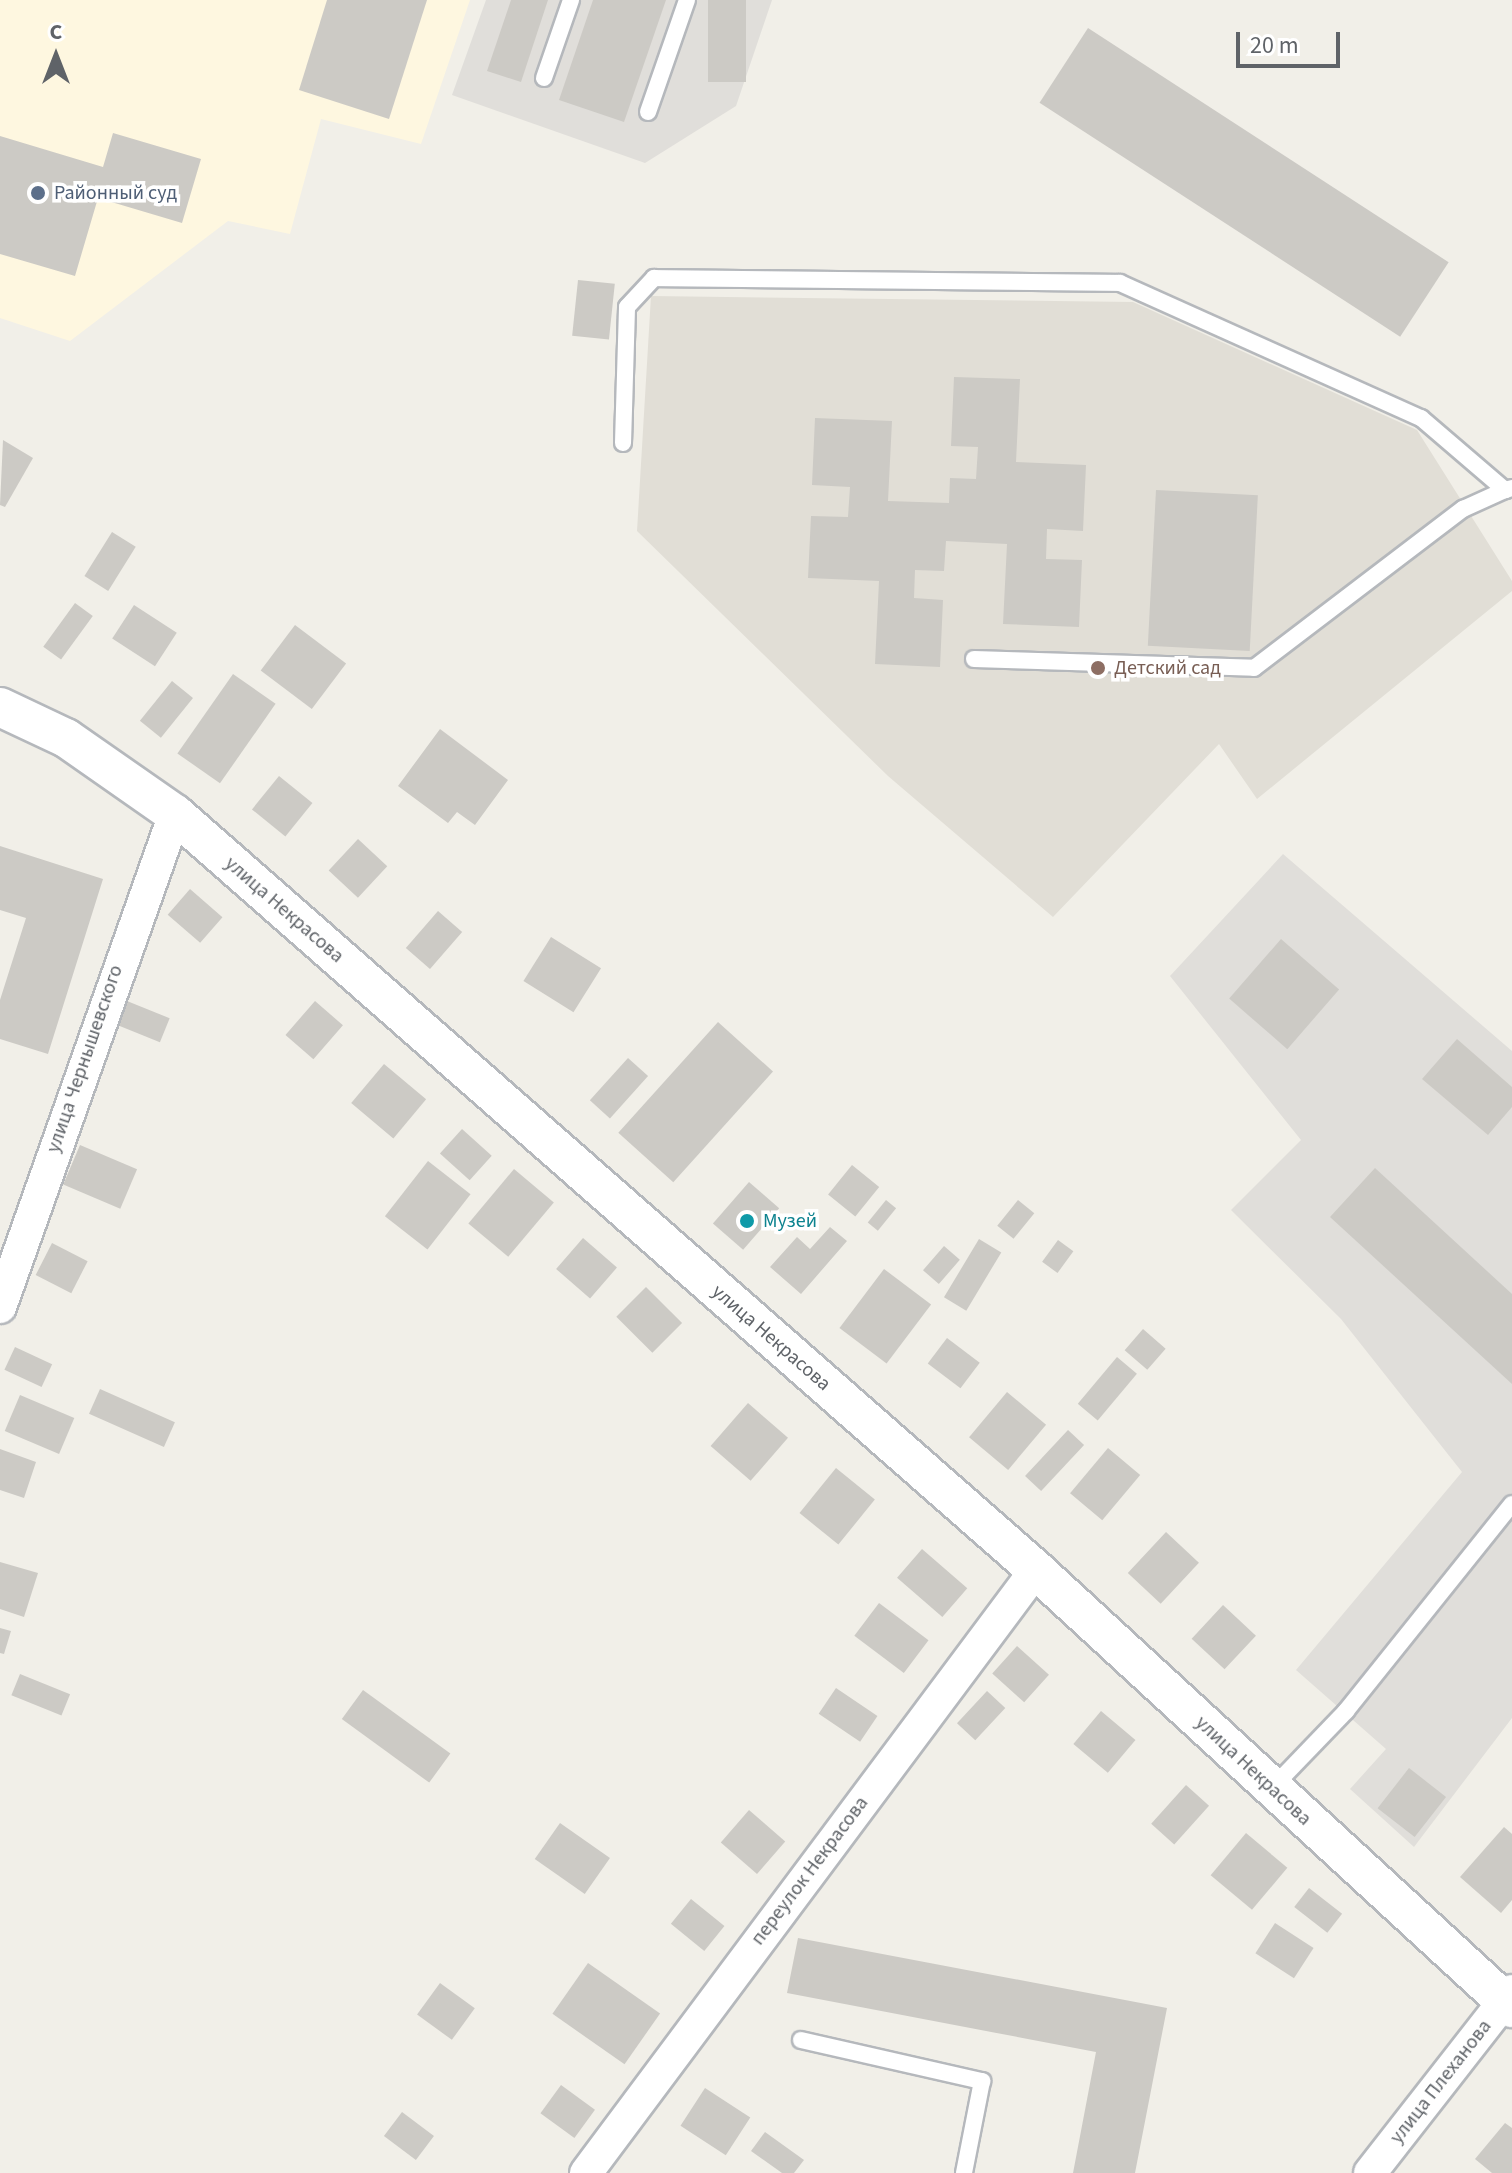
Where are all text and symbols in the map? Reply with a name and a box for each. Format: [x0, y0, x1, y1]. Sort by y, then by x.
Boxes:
north arrow [16, 16, 96, 96]
text: С [50, 16, 62, 48]
scale bar [1240, 16, 1344, 66]
text: 20 m [1250, 28, 1299, 63]
place label: Районный суд [54, 181, 177, 205]
marker: Районный суд [29, 184, 47, 202]
place label: Детский сад [1114, 656, 1221, 680]
marker: Детский сад [1089, 659, 1107, 677]
street label: улица Некрасова [220, 852, 348, 968]
street label: улица Чернышевского [42, 962, 128, 1156]
place label: Музей [763, 1209, 817, 1233]
marker: Музей [738, 1212, 756, 1230]
street label: улица Некрасова [707, 1280, 835, 1396]
street label: улица Некрасова [1190, 1711, 1316, 1831]
street label: переулок Некрасова [746, 1792, 874, 1950]
street label: улица Плеханова [1385, 2015, 1497, 2149]

